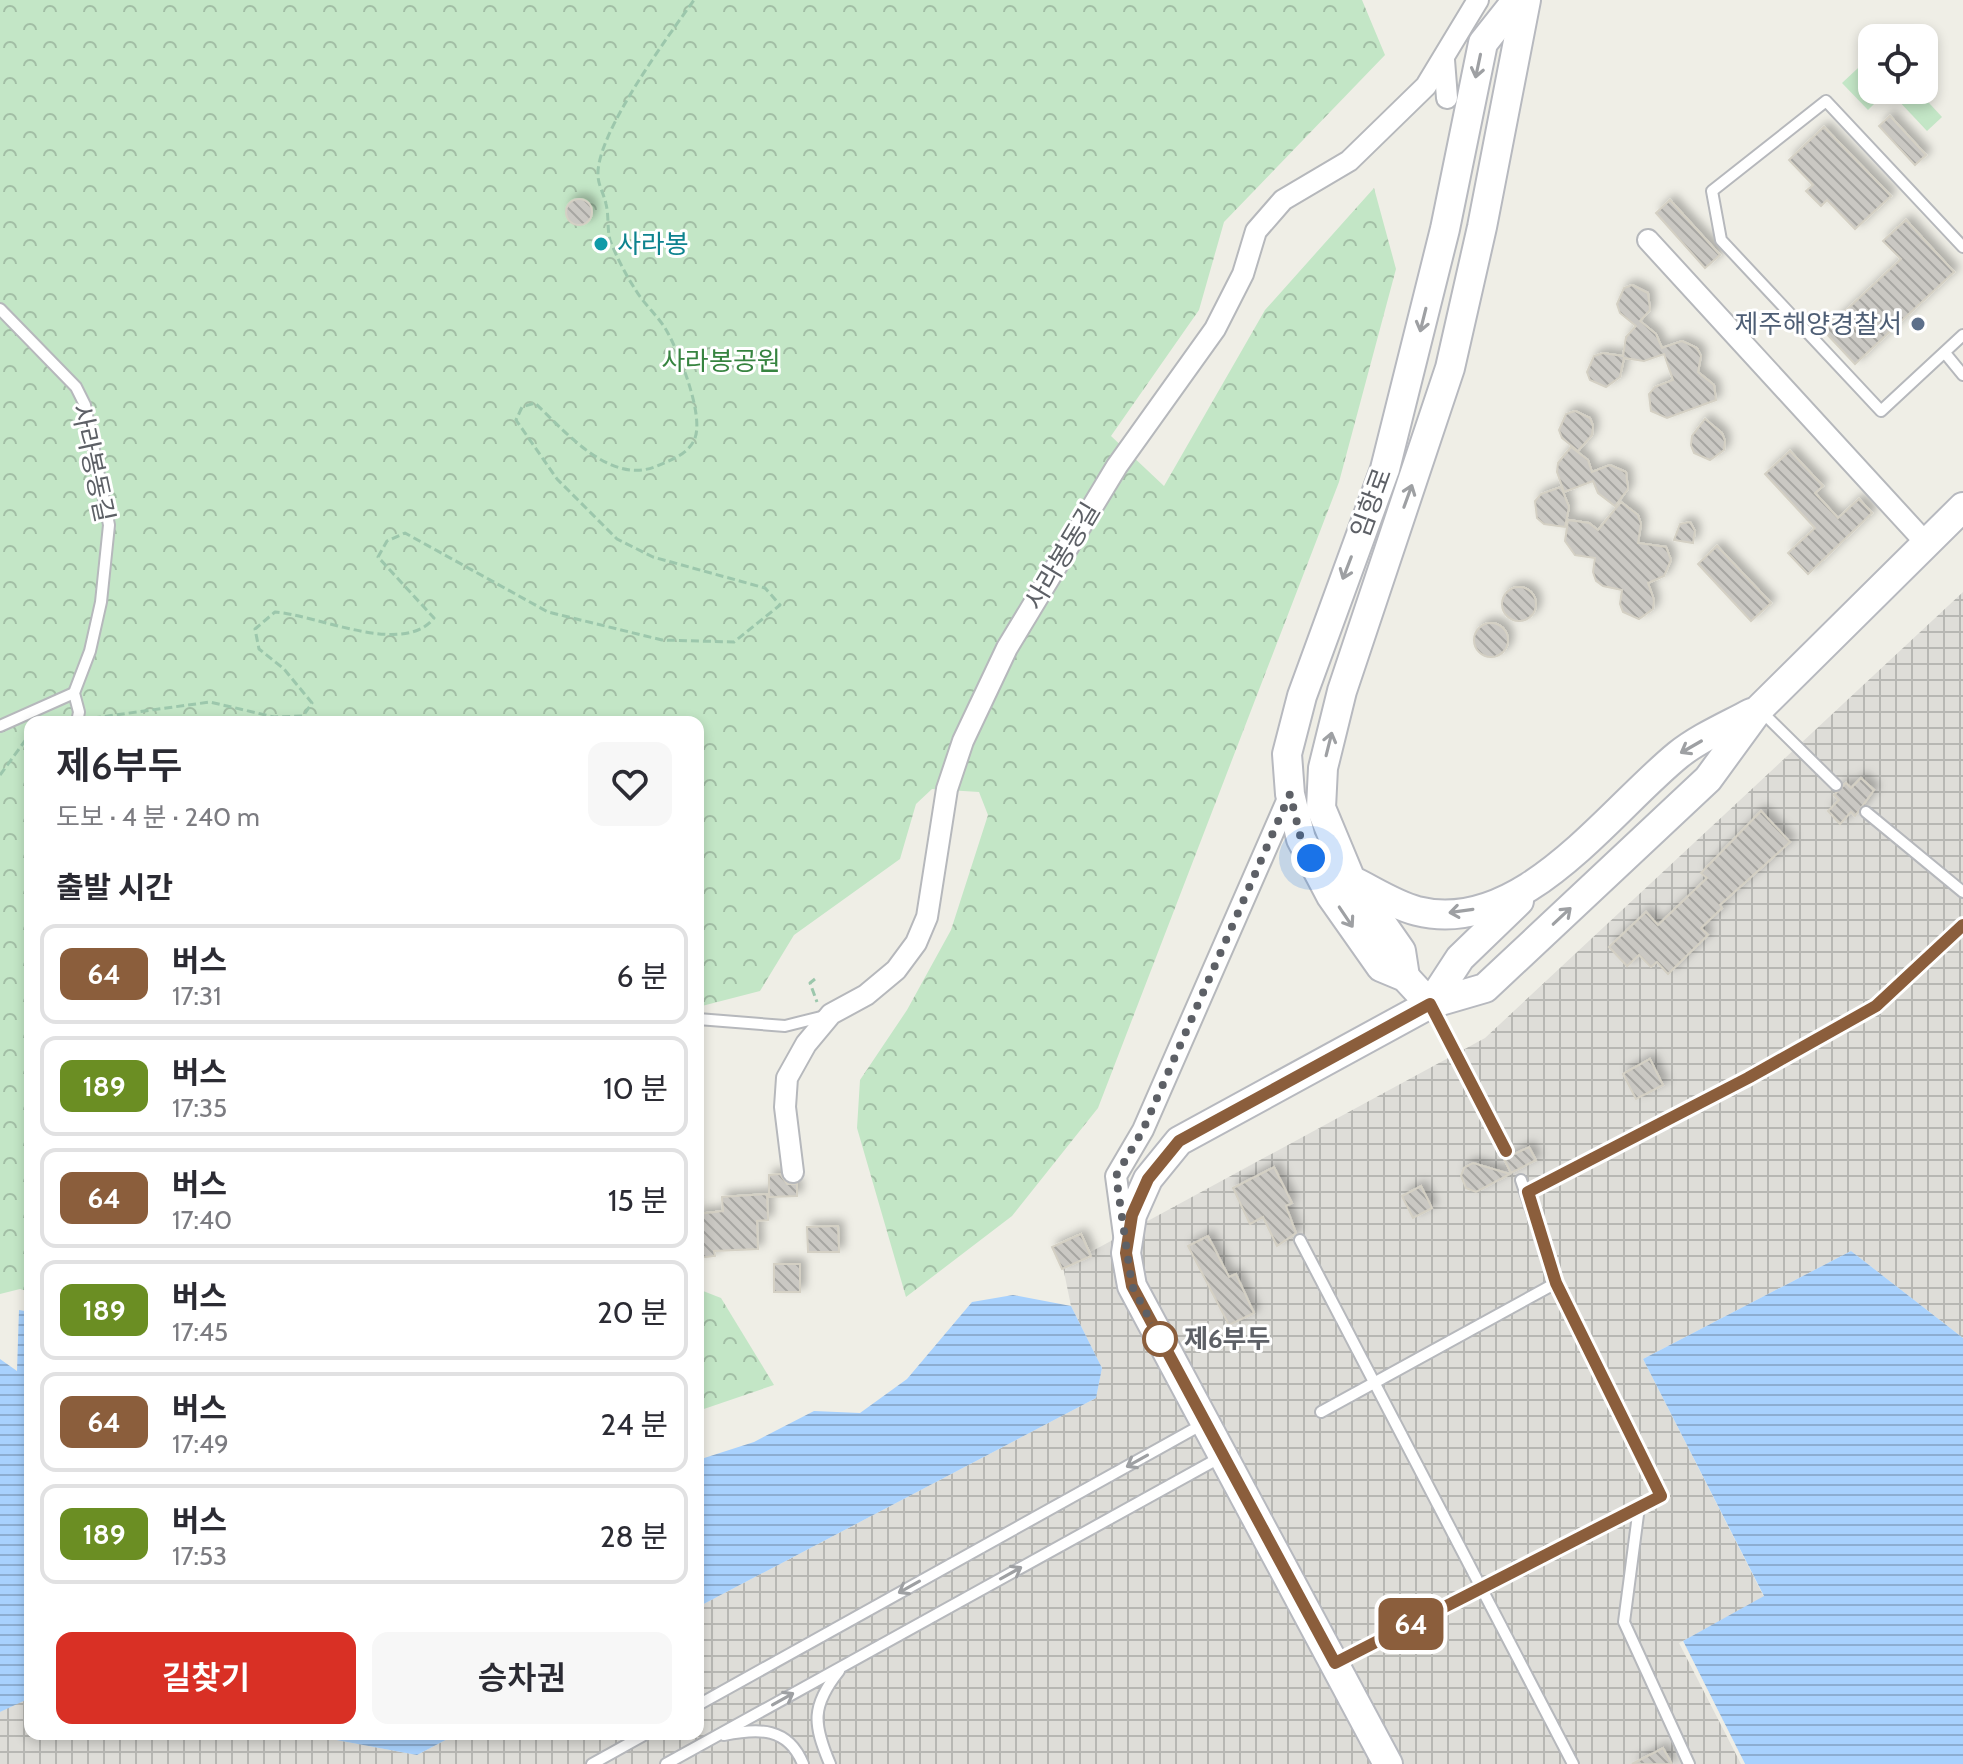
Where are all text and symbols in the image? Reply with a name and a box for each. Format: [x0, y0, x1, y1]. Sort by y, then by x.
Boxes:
map controls [1858, 24, 1938, 104]
button: locate [1858, 24, 1938, 104]
one-way arrow [1470, 53, 1485, 78]
place label: 사라봉 [617, 228, 689, 260]
marker: 사라봉 [592, 235, 610, 253]
one-way arrow [1415, 307, 1430, 332]
place label: 제주해양경찰서 [1735, 308, 1902, 340]
marker: 제주해양경찰서 [1909, 315, 1927, 333]
park label: 사라봉공원 [661, 345, 781, 377]
street label: 사라봉동길 [65, 401, 121, 525]
street label: 임항로 [1344, 464, 1398, 542]
one-way arrow [1402, 485, 1416, 509]
street label: 사라봉동길 [1017, 496, 1107, 616]
one-way arrow [1339, 555, 1353, 580]
one-way arrow [1322, 731, 1337, 757]
one-way arrow [1680, 739, 1703, 755]
text: 제6부두 [56, 742, 182, 789]
button: heart [588, 742, 672, 826]
text: 도보 · 4 분 · 240 m [56, 801, 260, 833]
your location [1291, 838, 1331, 878]
text: 출발 시간 [56, 869, 173, 906]
one-way arrow [1449, 904, 1474, 919]
one-way arrow [1338, 906, 1354, 928]
one-way arrow [1551, 908, 1571, 926]
text: 버스 [172, 942, 227, 979]
text: 64 [87, 957, 121, 991]
text: 6 분 [617, 958, 668, 995]
text: 17:31 [172, 980, 222, 1012]
text: 버스 [172, 1054, 227, 1091]
text: 189 [83, 1069, 125, 1103]
text: 10 분 [603, 1070, 668, 1107]
text: 17:35 [172, 1092, 227, 1124]
text: 버스 [172, 1166, 227, 1203]
text: 64 [87, 1181, 121, 1215]
text: 15 분 [608, 1182, 668, 1219]
text: 17:40 [172, 1204, 232, 1236]
text: 버스 [172, 1278, 227, 1315]
text: 189 [83, 1293, 125, 1327]
text: 20 분 [597, 1294, 668, 1331]
text: 17:45 [172, 1316, 228, 1348]
marker: 제6부두 [1143, 1322, 1177, 1356]
place label: 제6부두 [1184, 1323, 1270, 1355]
text: 버스 [172, 1390, 227, 1427]
text: 64 [87, 1405, 121, 1439]
text: 24 분 [601, 1406, 668, 1443]
text: 17:49 [172, 1428, 229, 1460]
one-way arrow [1125, 1454, 1149, 1469]
text: 버스 [172, 1502, 227, 1539]
text: 189 [83, 1517, 125, 1551]
text: 28 분 [600, 1518, 668, 1555]
text: 17:53 [172, 1540, 227, 1572]
one-way arrow [999, 1565, 1022, 1581]
one-way arrow [898, 1580, 922, 1596]
line badge: 64 [1375, 1598, 1447, 1650]
text: 64 [1394, 1607, 1428, 1641]
button: 길찾기 [56, 1632, 356, 1724]
button: 승차권 [372, 1632, 672, 1724]
one-way arrow [771, 1691, 795, 1706]

